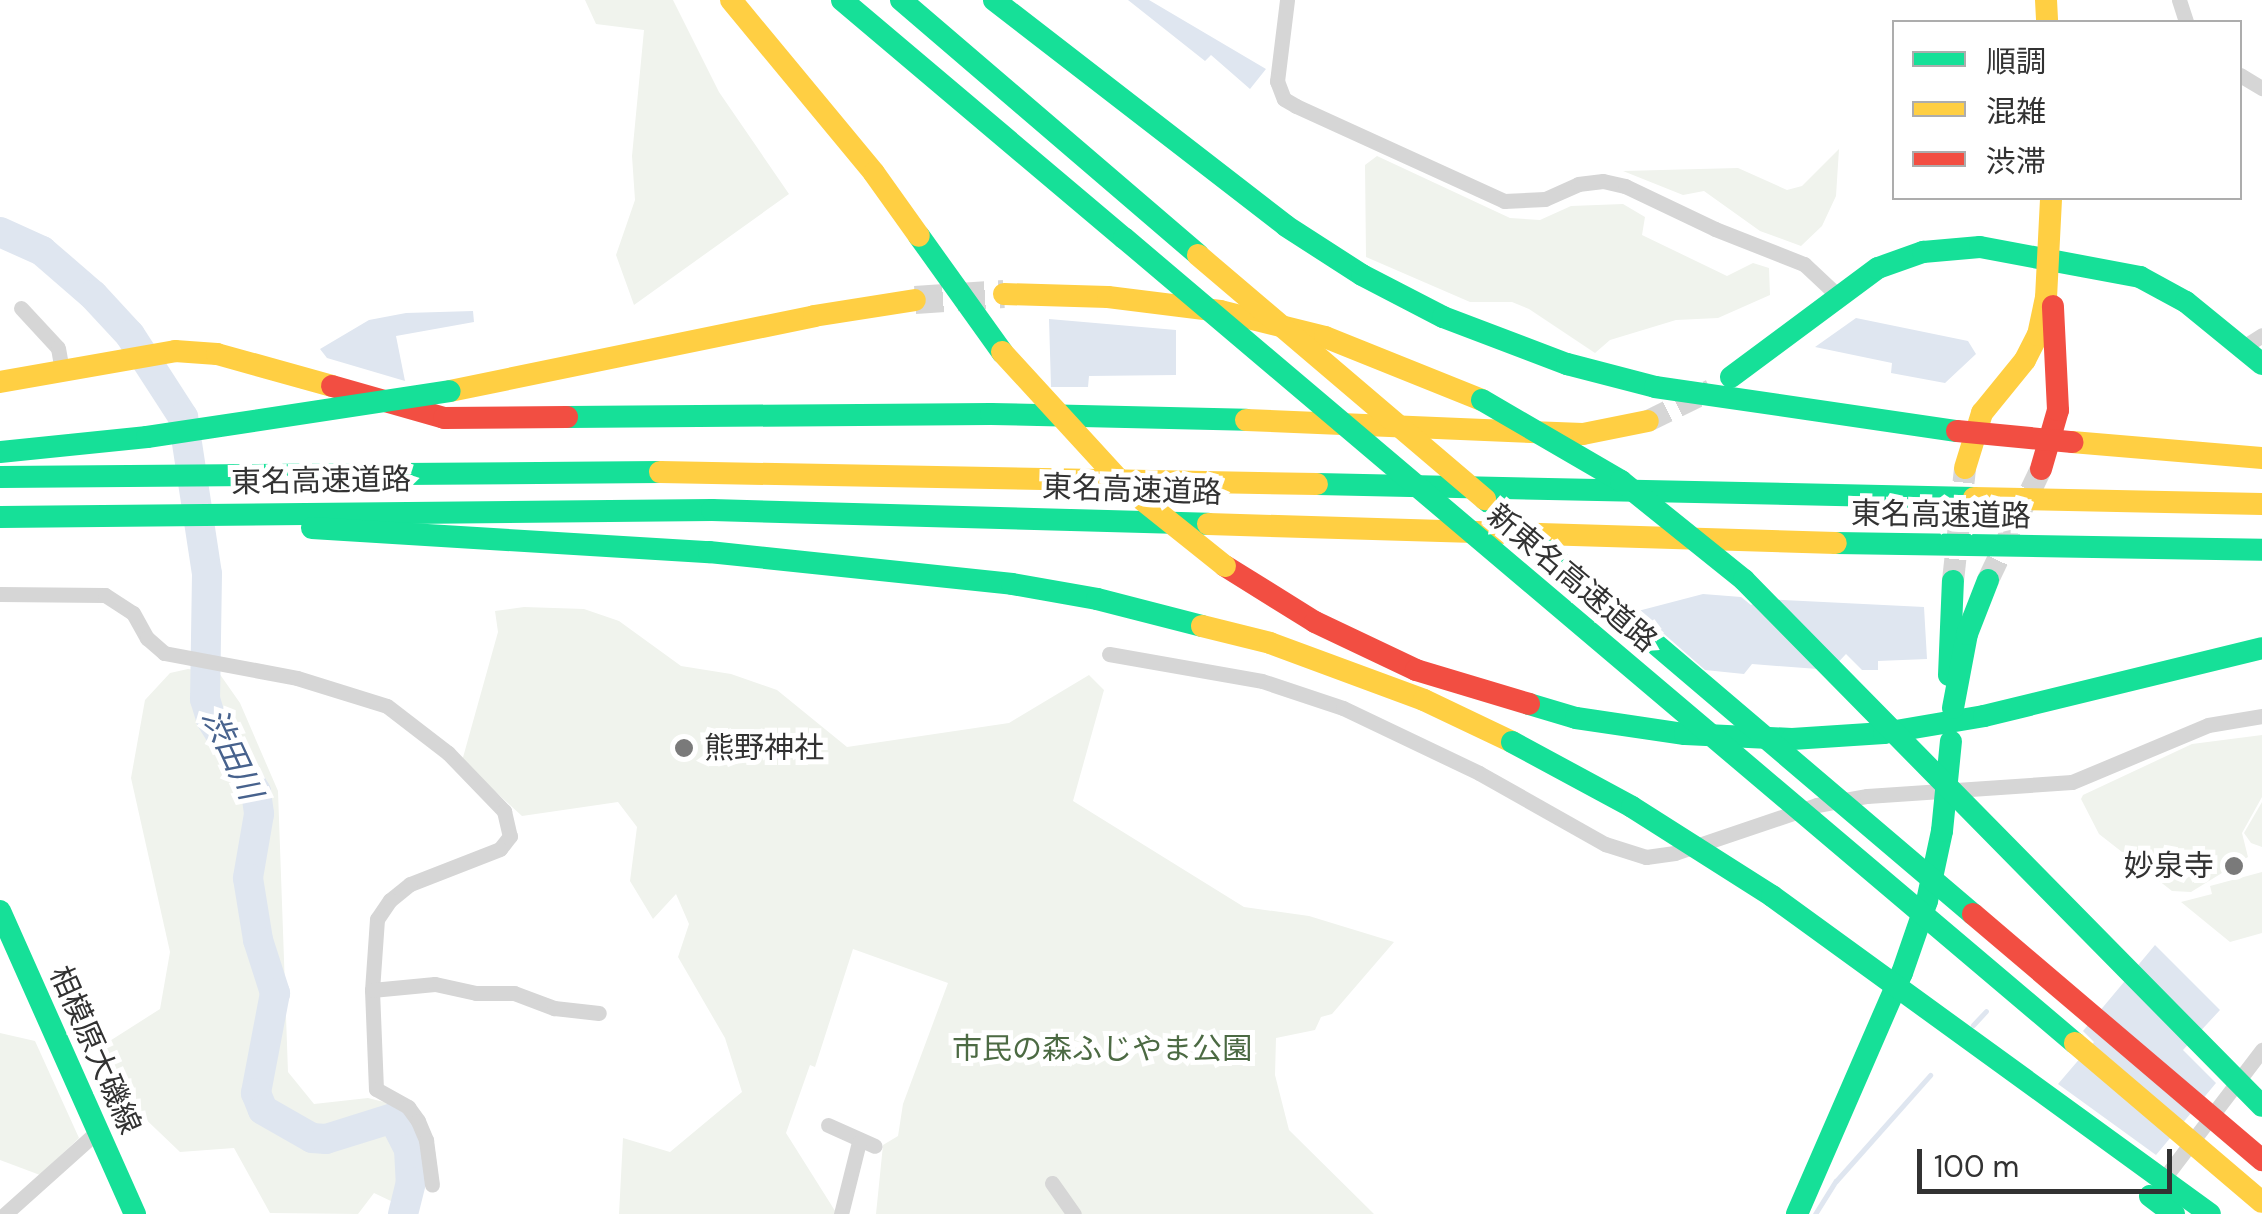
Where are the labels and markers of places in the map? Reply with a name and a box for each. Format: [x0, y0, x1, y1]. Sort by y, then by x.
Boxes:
place label: 熊野神社 [704, 730, 824, 766]
marker: 熊野神社 [673, 737, 695, 759]
place label: 妙泉寺 [2124, 848, 2214, 884]
marker: 妙泉寺 [2223, 855, 2245, 877]

